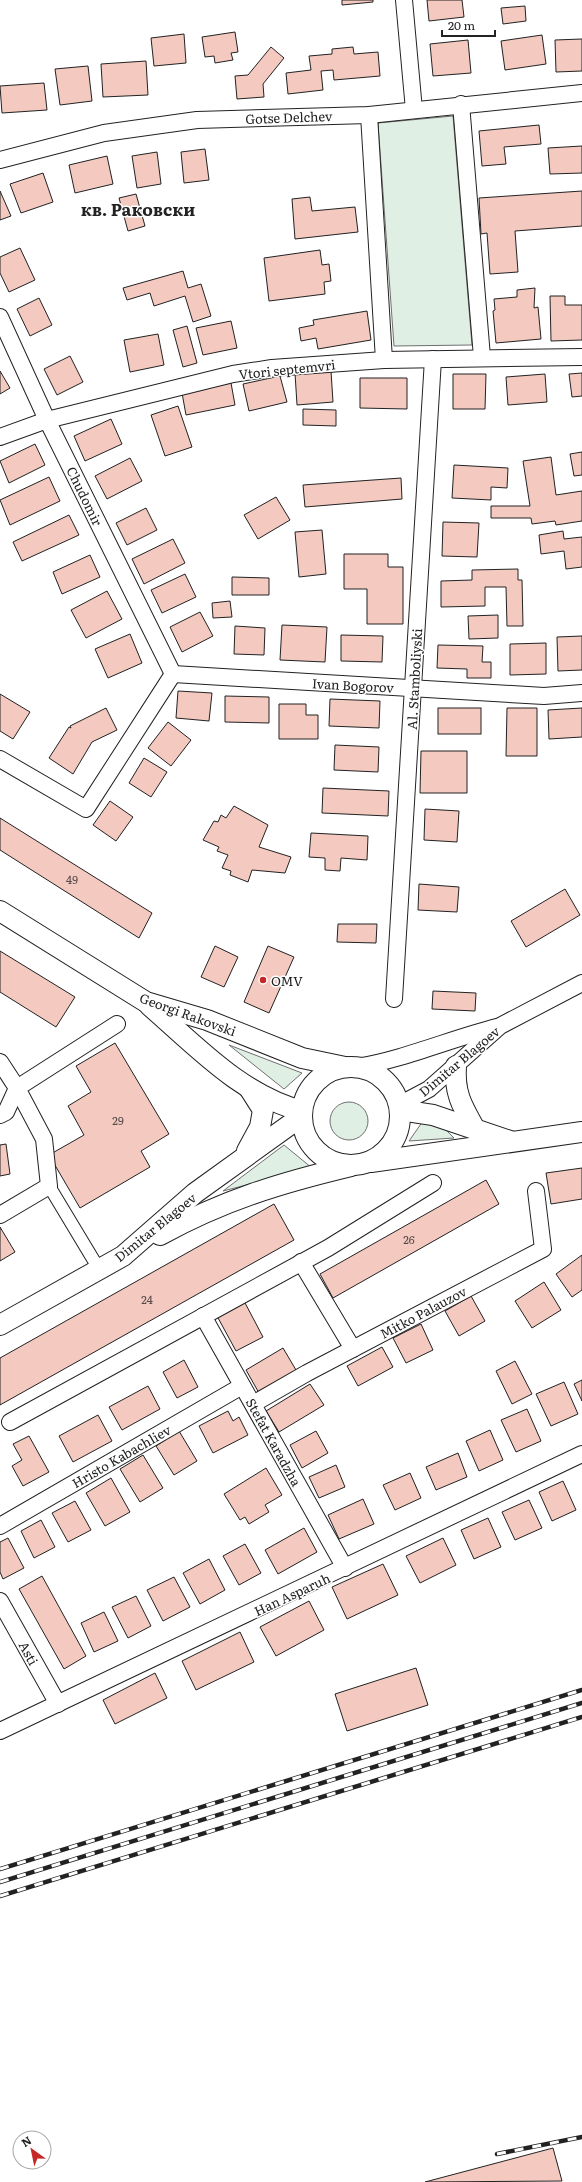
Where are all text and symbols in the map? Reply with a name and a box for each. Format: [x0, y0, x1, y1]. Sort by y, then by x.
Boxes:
scale bar [442, 12, 495, 38]
text: 20 m [448, 16, 475, 34]
street label: Gotse Delchev [245, 106, 333, 128]
district label: кв. Раковски [81, 196, 195, 221]
street label: Vtori septemvri [238, 354, 337, 384]
street label: Chudomir [62, 463, 108, 530]
street label: Al. Stamboliyski [402, 627, 426, 730]
street label: Ivan Bogorov [311, 673, 395, 697]
house number: 49 [66, 871, 78, 887]
place label: OMV [271, 971, 303, 990]
marker: OMV [258, 975, 268, 985]
street label: Georgi Rakovski [137, 988, 239, 1040]
street label: Dimitar Blagoev [414, 1021, 504, 1101]
house number: 29 [112, 1112, 124, 1128]
street label: Dimitar Blagoev [110, 1188, 200, 1266]
house number: 26 [403, 1231, 415, 1247]
street label: Mitko Palauzov [376, 1281, 470, 1343]
house number: 24 [141, 1291, 153, 1307]
street label: Stefat Karadzha [242, 1394, 306, 1490]
street label: Hristo Kabachliev [68, 1420, 174, 1492]
street label: Han Asparuh [251, 1568, 334, 1620]
street label: Asti [15, 1638, 44, 1669]
north arrow [12, 2130, 52, 2170]
text: N [18, 2132, 34, 2150]

